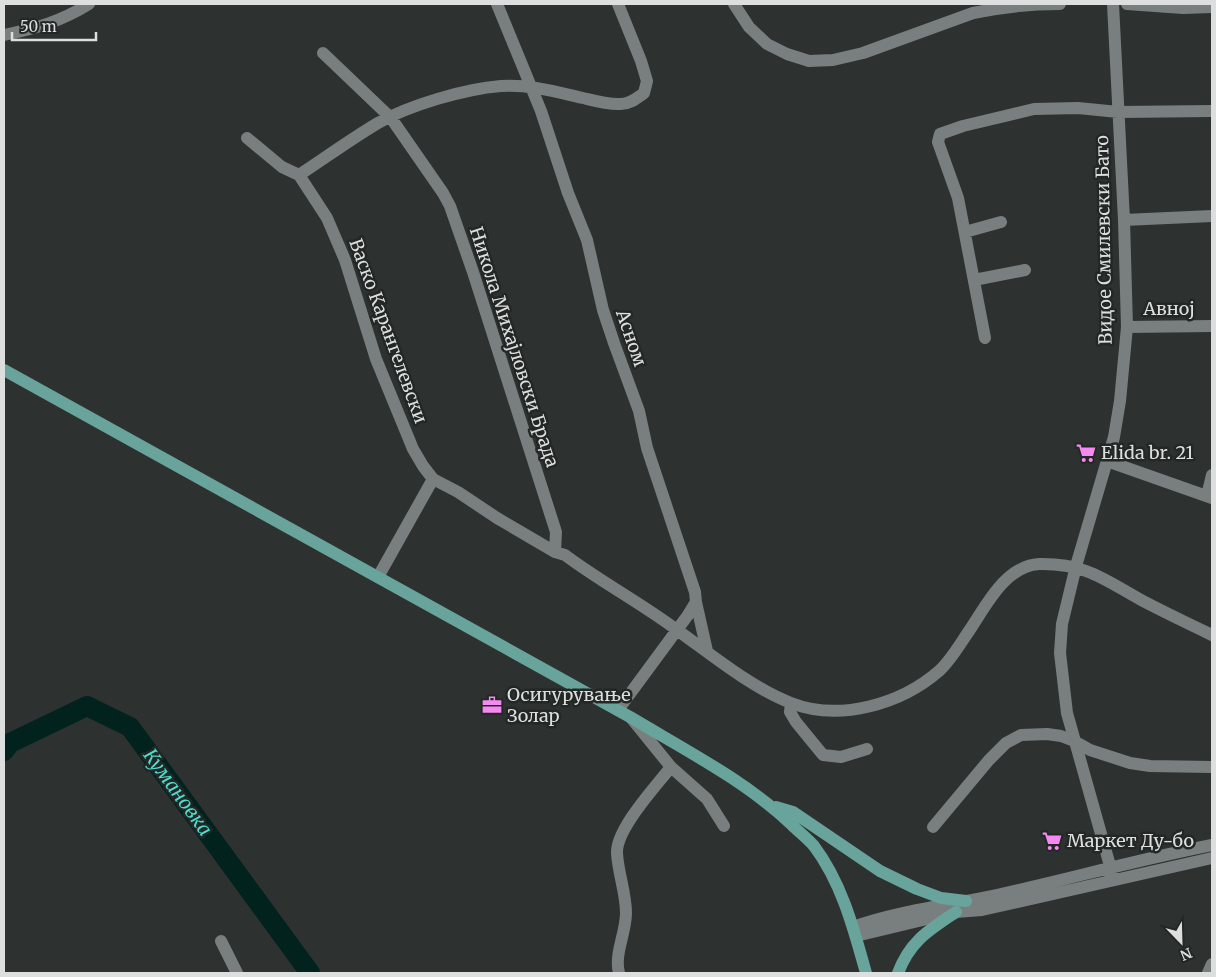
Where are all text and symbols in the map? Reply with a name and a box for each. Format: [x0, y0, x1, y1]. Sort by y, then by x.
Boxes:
scale bar [12, 10, 96, 42]
text: 50 m [20, 17, 57, 36]
street label: Видое Смилевски Бато [1090, 135, 1117, 345]
street label: Никола Михајловски Брада [465, 224, 564, 470]
street label: Васко Карангелевски [344, 235, 433, 426]
street label: Авној [1142, 297, 1195, 320]
street label: Асном [611, 305, 652, 370]
place label: Elida br. 21 [1101, 441, 1194, 464]
supermarket icon: Elida br. 21 [1075, 442, 1097, 464]
place label: Осигурување Золар [507, 683, 631, 727]
office icon: Осигурување Золар [481, 694, 503, 716]
water label: Кумановка [138, 744, 218, 840]
place label: Маркет Ду-бо [1067, 829, 1194, 852]
supermarket icon: Маркет Ду-бо [1041, 830, 1063, 852]
north arrow [1156, 917, 1206, 967]
text: N [1177, 944, 1195, 964]

